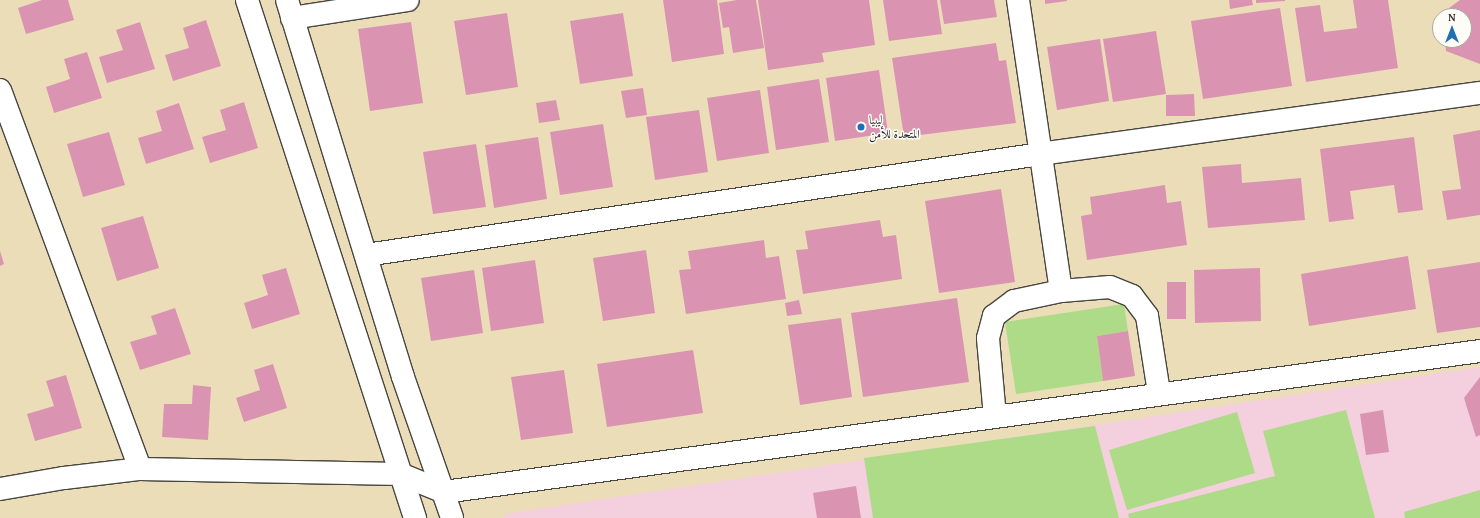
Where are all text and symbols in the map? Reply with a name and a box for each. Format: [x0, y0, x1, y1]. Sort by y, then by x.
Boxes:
north arrow [1432, 8, 1472, 48]
text: N [1448, 9, 1456, 25]
place label: ليبيا المتحدة للأمن [869, 113, 920, 141]
marker: ليبيا المتحدة للأمن [856, 122, 866, 132]

